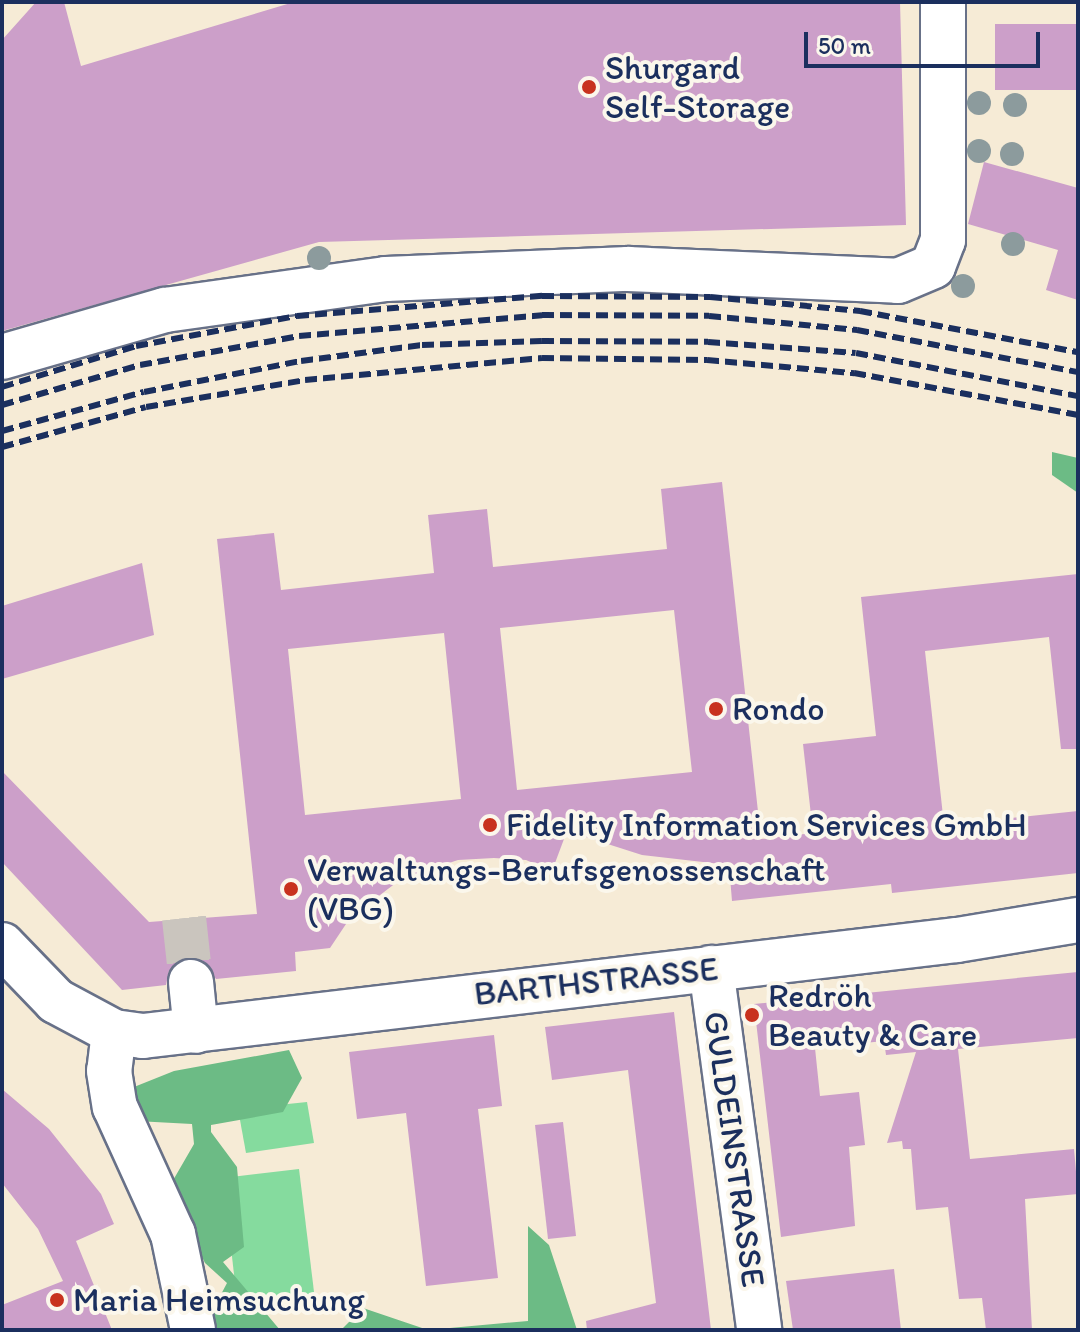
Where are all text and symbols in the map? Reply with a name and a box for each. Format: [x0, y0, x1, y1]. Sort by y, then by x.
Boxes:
scale bar [808, 16, 1044, 66]
text: 50 m [818, 31, 871, 60]
place label: Shurgard Self-Storage [605, 47, 790, 126]
marker: Shurgard Self-Storage [580, 78, 598, 96]
place label: Rondo [732, 689, 824, 729]
marker: Rondo [707, 700, 725, 718]
place label: Fidelity Information Services GmbH [506, 805, 1030, 845]
marker: Fidelity Information Services GmbH [481, 816, 499, 834]
place label: Verwaltungs-Berufsgenossenschaft (VBG) [307, 849, 826, 928]
marker: Verwaltungs-Berufsgenossenschaft (VBG) [282, 880, 300, 898]
street label: BARTHSTRASSE [472, 948, 720, 1014]
place label: Redröh Beauty & Care [768, 975, 977, 1054]
marker: Redröh Beauty & Care [743, 1006, 761, 1024]
street label: GULDEINSTRASSE [695, 1008, 775, 1290]
place label: Maria Heimsuchung [73, 1280, 365, 1320]
marker: Maria Heimsuchung [48, 1291, 66, 1309]

